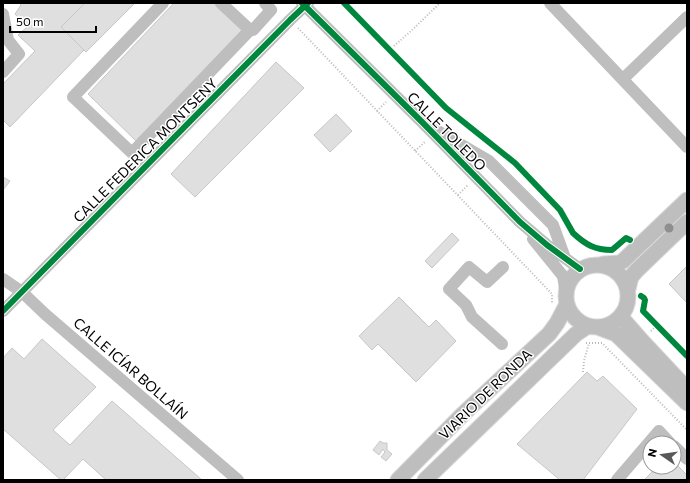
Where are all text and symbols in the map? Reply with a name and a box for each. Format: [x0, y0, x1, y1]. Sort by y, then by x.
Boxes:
scale bar [10, 8, 96, 34]
text: 50 m [16, 14, 44, 28]
street label: CALLE FEDERICA MONTSENY [69, 74, 221, 226]
street label: CALLE TOLEDO [404, 88, 490, 174]
street label: CALLE ICÍAR BOLLAÍN [70, 314, 192, 422]
street label: VIARIO DE RONDA [435, 345, 535, 443]
north arrow [642, 435, 682, 475]
text: N [645, 447, 659, 458]

